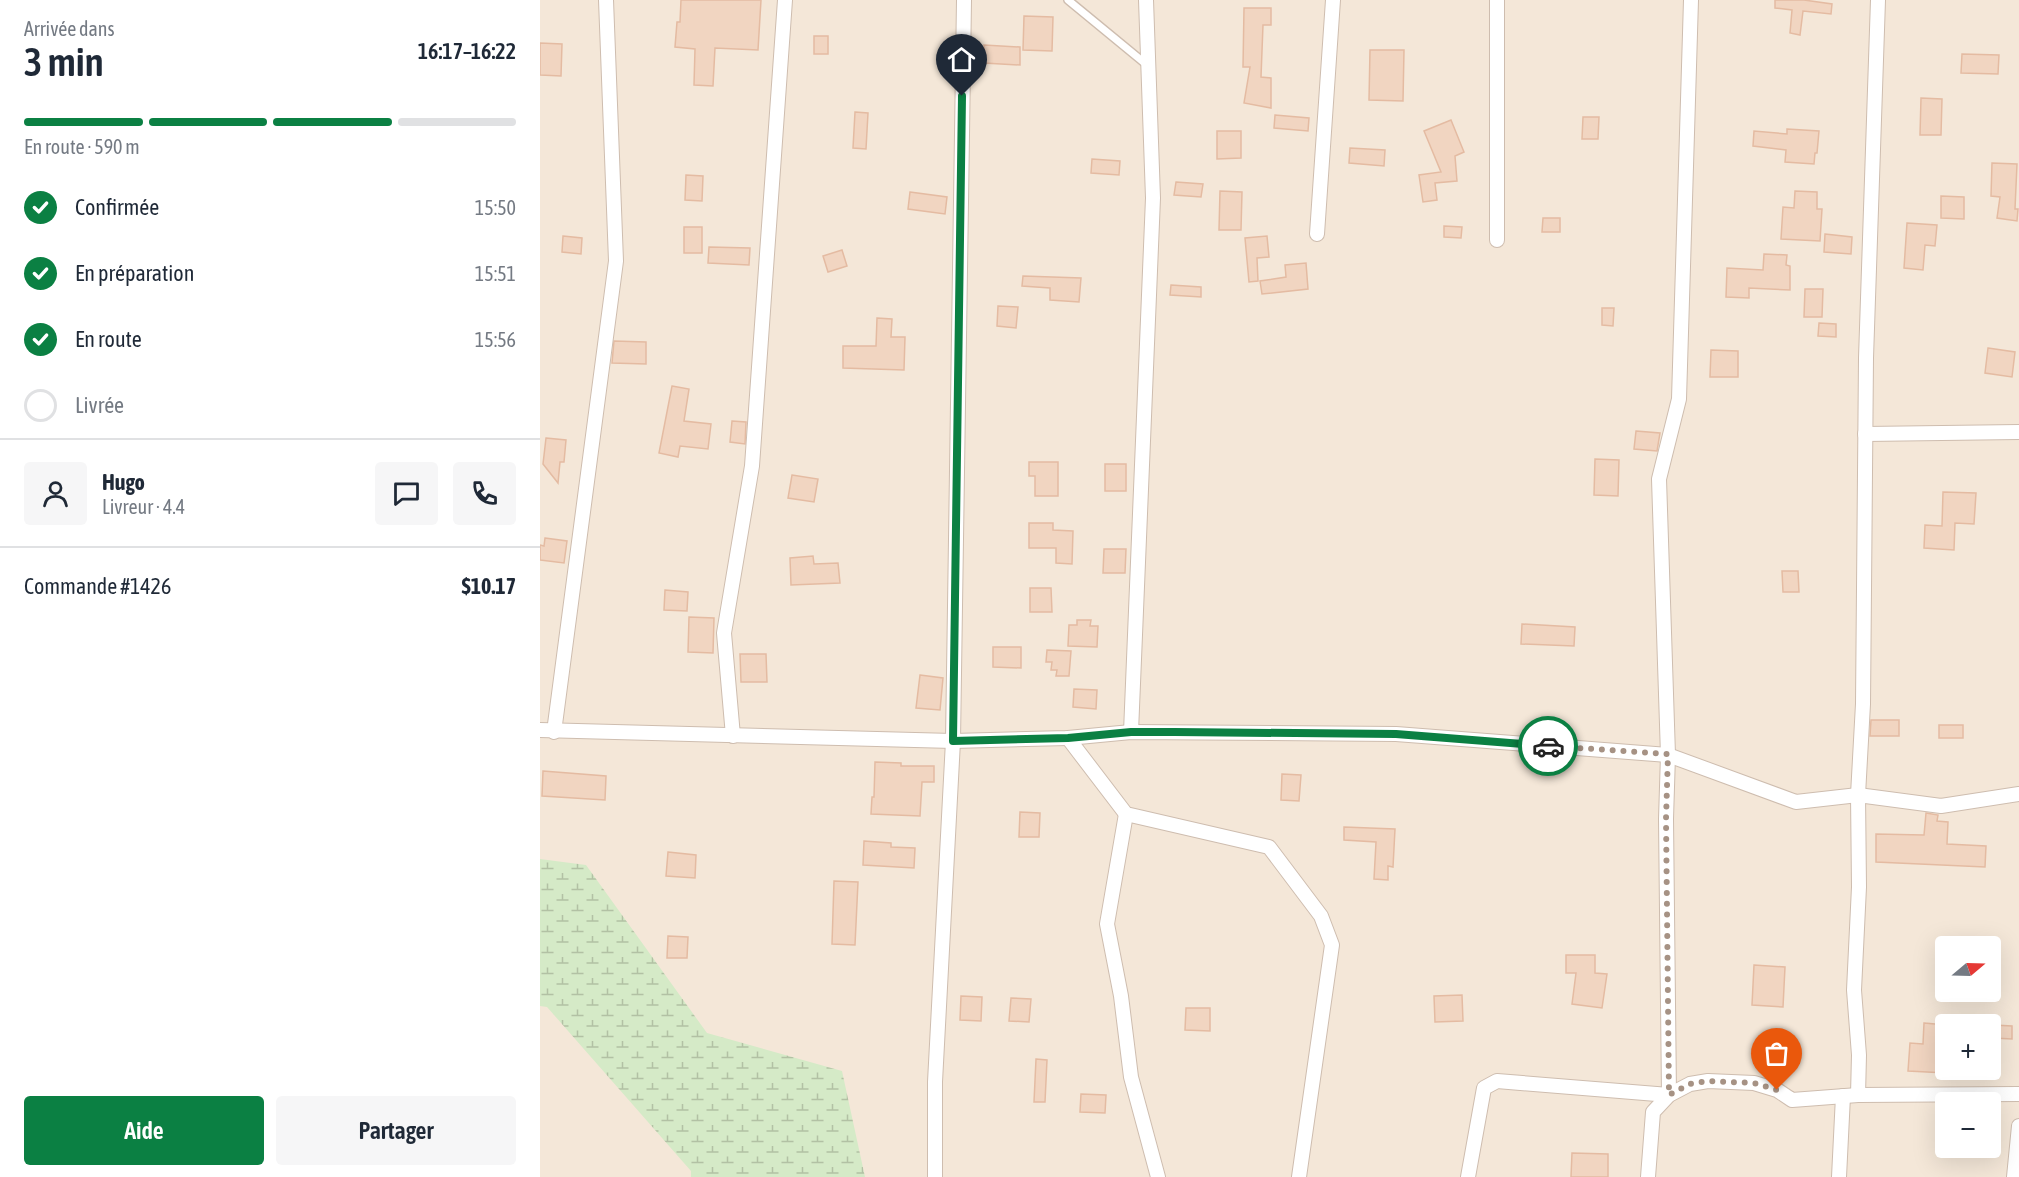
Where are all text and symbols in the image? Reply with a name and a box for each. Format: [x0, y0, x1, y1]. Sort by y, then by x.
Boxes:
text: Arrivée dans [24, 17, 115, 40]
pin [936, 34, 987, 96]
text: 16:17–16:22 [418, 38, 516, 64]
text: 3 min [24, 40, 104, 84]
icon: home [945, 43, 978, 76]
text: En route · 590 m [24, 135, 140, 158]
icon: check [24, 191, 57, 224]
text: Confirmée [75, 194, 159, 220]
text: 15:50 [475, 196, 516, 219]
icon: check [24, 257, 57, 290]
text: En préparation [75, 260, 194, 286]
text: 15:51 [475, 262, 516, 285]
icon: check [24, 323, 57, 356]
text: En route [75, 326, 142, 352]
text: 15:56 [475, 328, 516, 351]
text: Livrée [75, 392, 124, 418]
button: person [24, 462, 87, 525]
button: chat [375, 462, 438, 525]
button: phone [453, 462, 516, 525]
text: Hugo [102, 469, 145, 495]
text: Livreur · 4.4 [102, 495, 185, 518]
text: Commande #1426 [24, 573, 171, 599]
text: $10.17 [461, 573, 516, 599]
courier [1518, 716, 1578, 776]
icon: car [1532, 730, 1565, 763]
north arrow [1935, 936, 2001, 1002]
map controls [1935, 936, 2001, 1158]
button: + [1935, 1014, 2001, 1080]
pin [1751, 1028, 1802, 1090]
icon: bag [1760, 1037, 1793, 1070]
button: − [1935, 1092, 2001, 1158]
button: Aide [24, 1096, 264, 1165]
button: Partager [276, 1096, 516, 1165]

